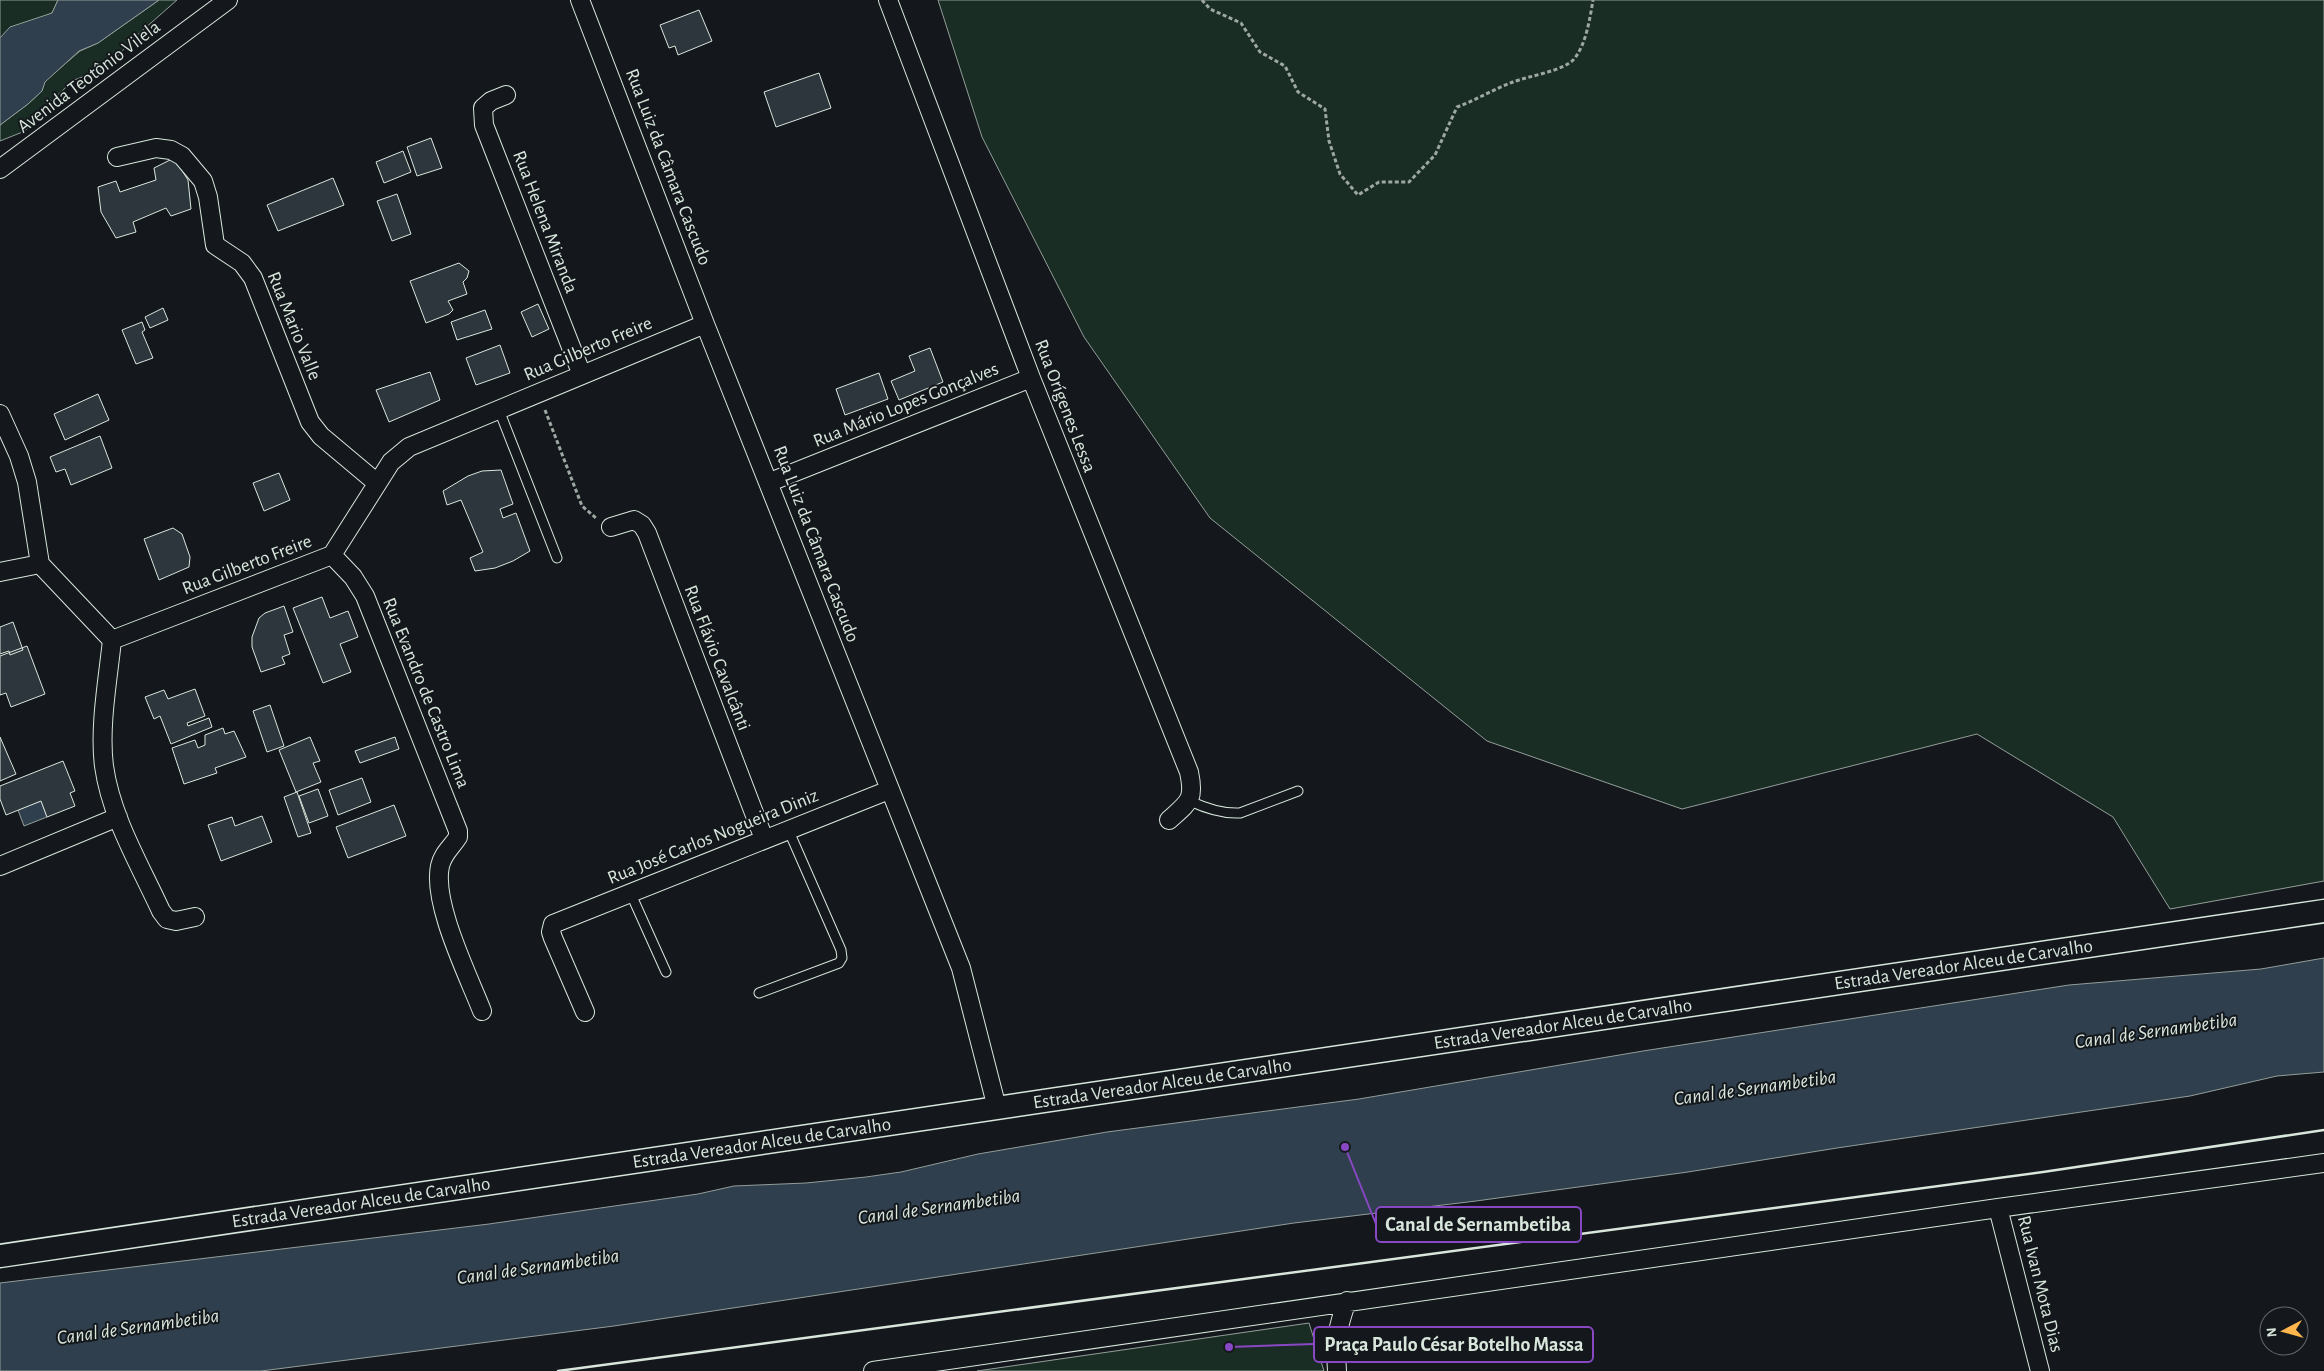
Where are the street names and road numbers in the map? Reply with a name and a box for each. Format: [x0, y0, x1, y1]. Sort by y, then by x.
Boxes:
street label: Avenida Teotônio Vilela [14, 17, 164, 137]
street label: Rua Luiz da Câmara Cascudo [622, 66, 714, 268]
street label: Rua Helena Miranda [509, 148, 581, 296]
street label: Rua Mario Valle [264, 269, 324, 383]
street label: Rua Gilberto Freire [521, 313, 655, 385]
street label: Rua Orígenes Lessa [1031, 337, 1099, 475]
street label: Rua Mário Lopes Gonçalves [811, 359, 1001, 451]
street label: Rua Luiz da Câmara Cascudo [770, 443, 862, 645]
street label: Rua Gilberto Freire [180, 532, 314, 598]
street label: Rua Flávio Cavalcânti [681, 583, 753, 733]
street label: Rua Evandro de Castro Lima [379, 595, 473, 791]
street label: Rua José Carlos Nogueira Diniz [605, 786, 821, 888]
street label: Estrada Vereador Alceu de Carvalho [1833, 936, 2094, 993]
street label: Estrada Vereador Alceu de Carvalho [1432, 995, 1693, 1053]
street label: Estrada Vereador Alceu de Carvalho [1032, 1055, 1293, 1112]
street label: Estrada Vereador Alceu de Carvalho [631, 1114, 892, 1171]
street label: Estrada Vereador Alceu de Carvalho [231, 1174, 492, 1231]
street label: Rua Ivan Mota Dias [2014, 1214, 2066, 1354]

